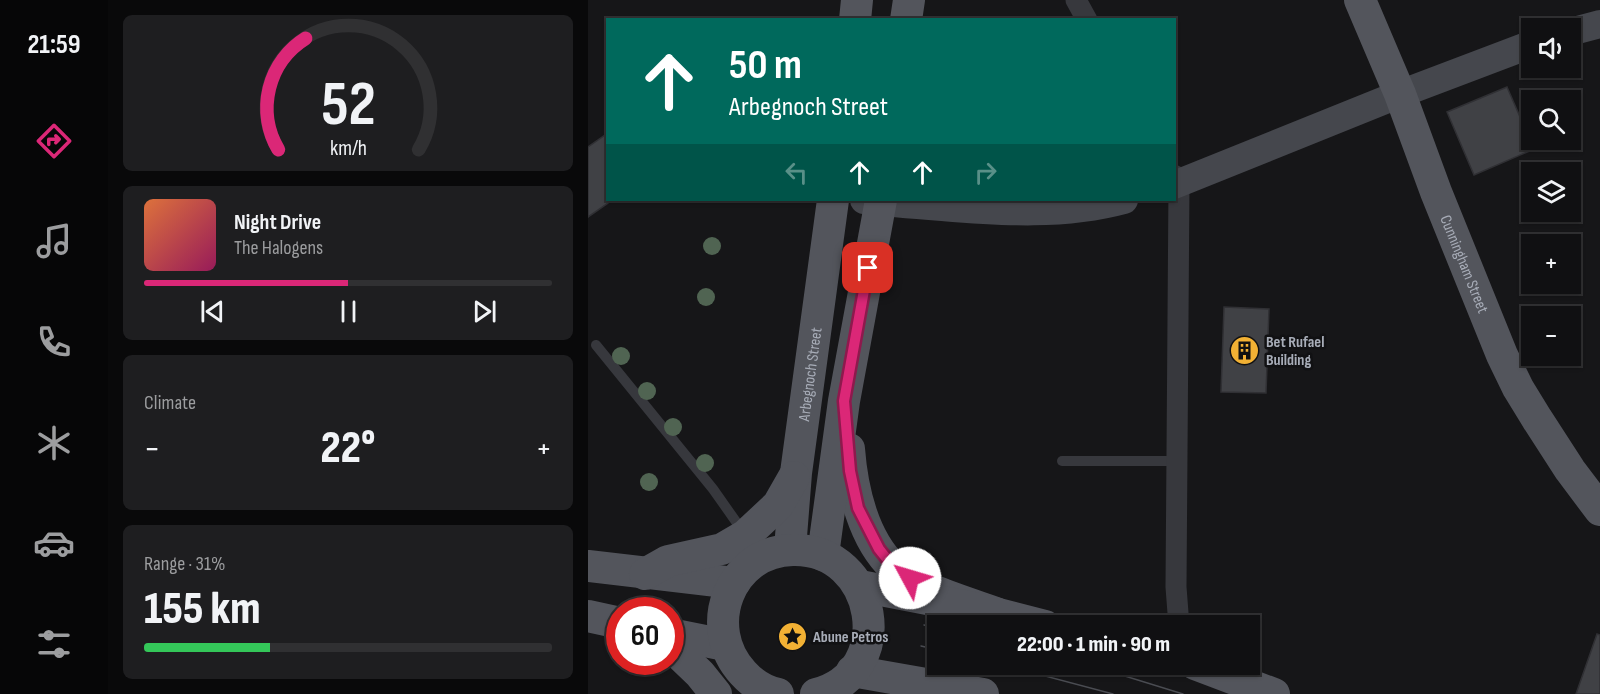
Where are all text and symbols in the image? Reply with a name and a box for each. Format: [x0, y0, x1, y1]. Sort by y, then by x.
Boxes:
map controls [1521, 18, 1581, 366]
button: sound [1521, 18, 1581, 78]
text: 21:59 [27, 29, 81, 61]
text: 50 m [729, 40, 802, 91]
icon: ahead [630, 42, 708, 120]
text: 52 [321, 68, 375, 143]
button: search [1521, 90, 1581, 150]
text: Arbegnoch Street [729, 91, 888, 123]
icon: directions [33, 120, 75, 162]
text: km/h [329, 136, 367, 161]
icon: left [780, 156, 813, 189]
icon: ahead [843, 156, 876, 189]
icon: ahead [906, 156, 939, 189]
icon: right [969, 156, 1002, 189]
button: layers [1521, 162, 1581, 222]
text: Night Drive [234, 209, 321, 236]
street label: Cunningham Street [1435, 213, 1492, 316]
icon: music [33, 220, 75, 262]
button: + [1521, 234, 1581, 294]
text: The Halogens [234, 236, 323, 260]
pin [842, 242, 893, 293]
icon: arrive [851, 251, 884, 284]
icon: previous [196, 295, 229, 328]
icon: pause [332, 295, 365, 328]
icon: next [468, 295, 501, 328]
button: − [1521, 306, 1581, 366]
icon: phone [33, 321, 75, 363]
street label: Arbegnoch Street [795, 326, 827, 423]
place label: Bet Rufael Building [1266, 333, 1324, 370]
building icon: Bet Rufael Building [1229, 334, 1261, 366]
text: Climate [144, 391, 196, 415]
text: 22° [320, 421, 376, 476]
icon: climate [33, 422, 75, 464]
text: − [144, 429, 160, 469]
text: + [536, 429, 552, 469]
icon: car [33, 522, 75, 564]
position arrow [878, 546, 942, 610]
text: Range · 31% [144, 552, 225, 576]
text: 155 km [144, 582, 261, 637]
speed limit sign: 60 [606, 597, 684, 675]
place icon: Abune Petros [776, 620, 808, 652]
icon: filters [33, 623, 75, 665]
place label: Abune Petros [812, 628, 888, 647]
text: 22:00 · 1 min · 90 m [1017, 631, 1170, 658]

